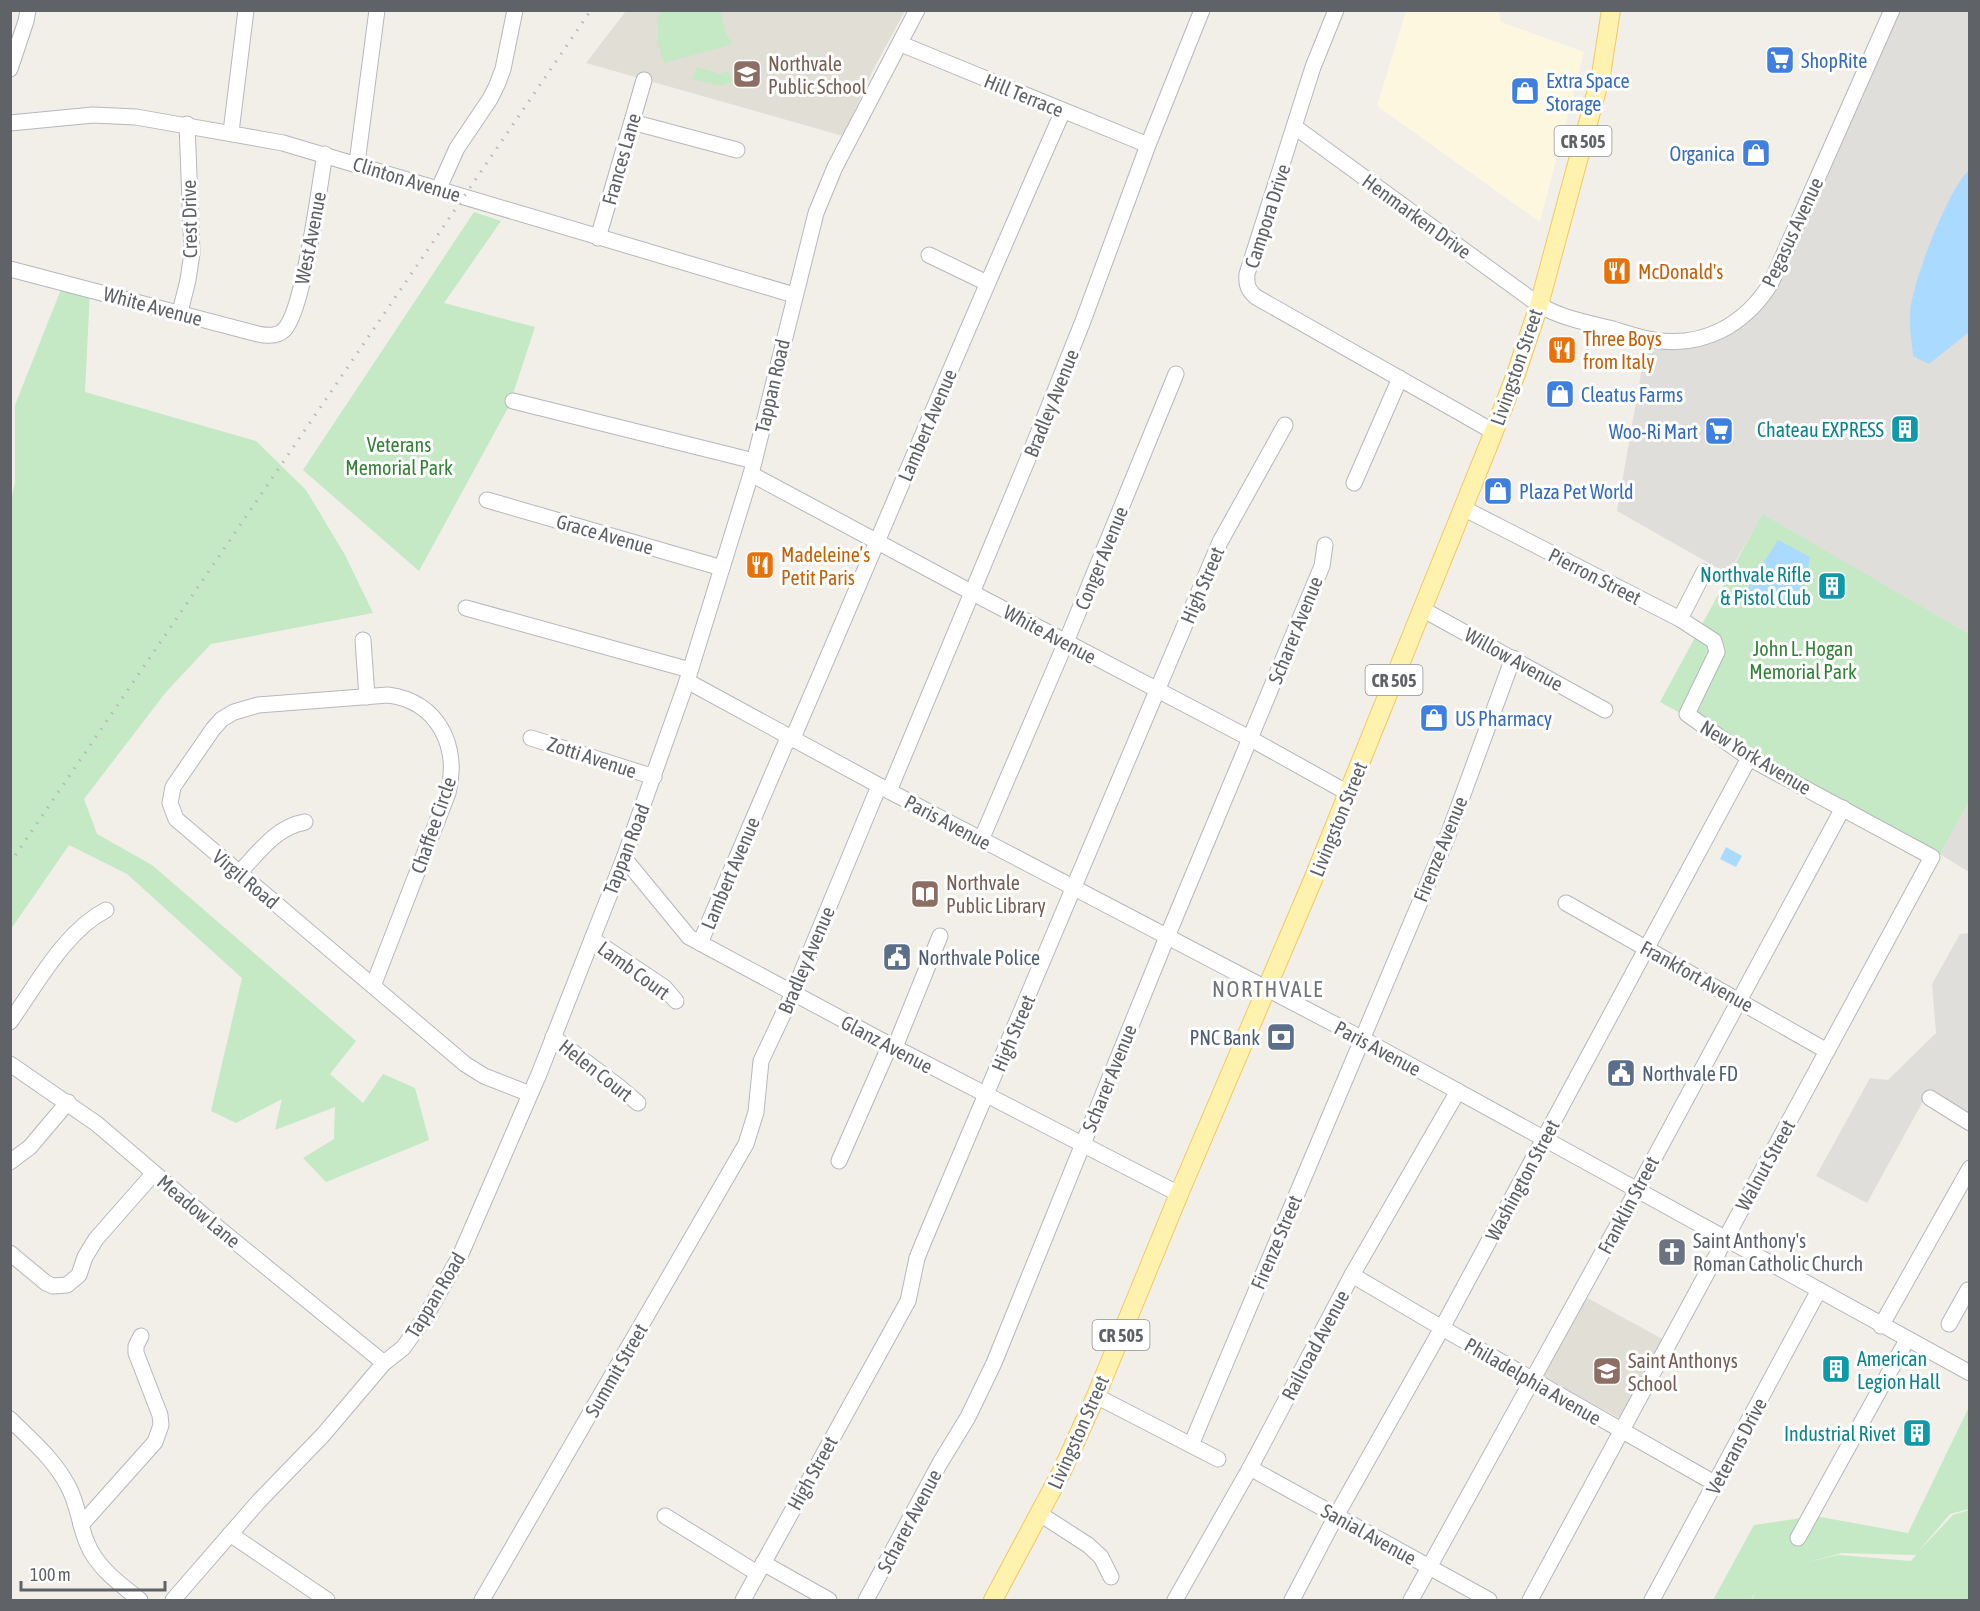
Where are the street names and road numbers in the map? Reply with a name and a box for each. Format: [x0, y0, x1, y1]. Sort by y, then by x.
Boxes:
street label: Hill Terrace [981, 69, 1067, 121]
street label: Frances Lane [597, 111, 645, 207]
road number: CR 505 [1554, 126, 1612, 156]
street label: Clinton Avenue [350, 152, 464, 206]
street label: Campora Drive [1239, 161, 1295, 271]
street label: Henmarken Drive [1358, 169, 1476, 263]
street label: Pegasus Avenue [1757, 174, 1827, 290]
street label: Crest Drive [177, 180, 201, 258]
street label: West Avenue [290, 190, 330, 286]
street label: White Avenue [101, 282, 205, 330]
street label: Livingston Street [1485, 305, 1547, 428]
street label: Tappan Road [750, 337, 794, 435]
street label: Bradley Avenue [1019, 346, 1083, 460]
street label: Lambert Avenue [893, 365, 961, 485]
street label: Conger Avenue [1070, 503, 1132, 613]
street label: Grace Avenue [554, 509, 656, 559]
street label: High Street [1176, 543, 1229, 627]
street label: Pierron Street [1545, 543, 1645, 609]
street label: Scharer Avenue [1263, 573, 1327, 687]
street label: White Avenue [1000, 600, 1100, 668]
street label: Willow Avenue [1461, 623, 1567, 695]
road number: CR 505 [1366, 665, 1422, 695]
street label: New York Avenue [1696, 715, 1816, 799]
street label: Zotti Avenue [544, 732, 640, 782]
street label: Livingston Street [1305, 758, 1372, 880]
street label: Chaffee Circle [406, 774, 460, 876]
street label: Paris Avenue [901, 790, 995, 854]
street label: Firenze Avenue [1408, 793, 1472, 905]
street label: Tappan Road [598, 800, 654, 898]
street label: Lambert Avenue [696, 813, 764, 933]
street label: Virgil Road [208, 845, 284, 913]
street label: Bradley Avenue [773, 903, 839, 1017]
street label: Lamb Court [594, 936, 675, 1004]
street label: Frankfort Avenue [1637, 936, 1757, 1016]
street label: High Street [987, 991, 1040, 1075]
street label: Glanz Avenue [837, 1010, 937, 1078]
street label: Paris Avenue [1331, 1016, 1425, 1080]
street label: Scharer Avenue [1077, 1021, 1141, 1135]
street label: Helen Court [555, 1034, 637, 1106]
street label: Washington Street [1480, 1115, 1564, 1245]
street label: Walnut Street [1731, 1115, 1799, 1214]
street label: Franklin Street [1593, 1152, 1663, 1258]
street label: Meadow Lane [153, 1170, 245, 1252]
street label: Firenze Street [1246, 1191, 1306, 1293]
street label: Tappan Road [401, 1248, 469, 1342]
street label: Railroad Avenue [1276, 1286, 1354, 1404]
street label: Summit Street [580, 1319, 652, 1421]
road number: CR 505 [1092, 1320, 1150, 1350]
street label: Philadelphia Avenue [1461, 1333, 1605, 1429]
street label: Livingston Street [1043, 1371, 1113, 1492]
street label: Veterans Drive [1701, 1394, 1771, 1498]
street label: High Street [782, 1432, 842, 1514]
street label: Scharer Avenue [872, 1465, 946, 1577]
street label: Sanial Avenue [1318, 1499, 1420, 1569]

